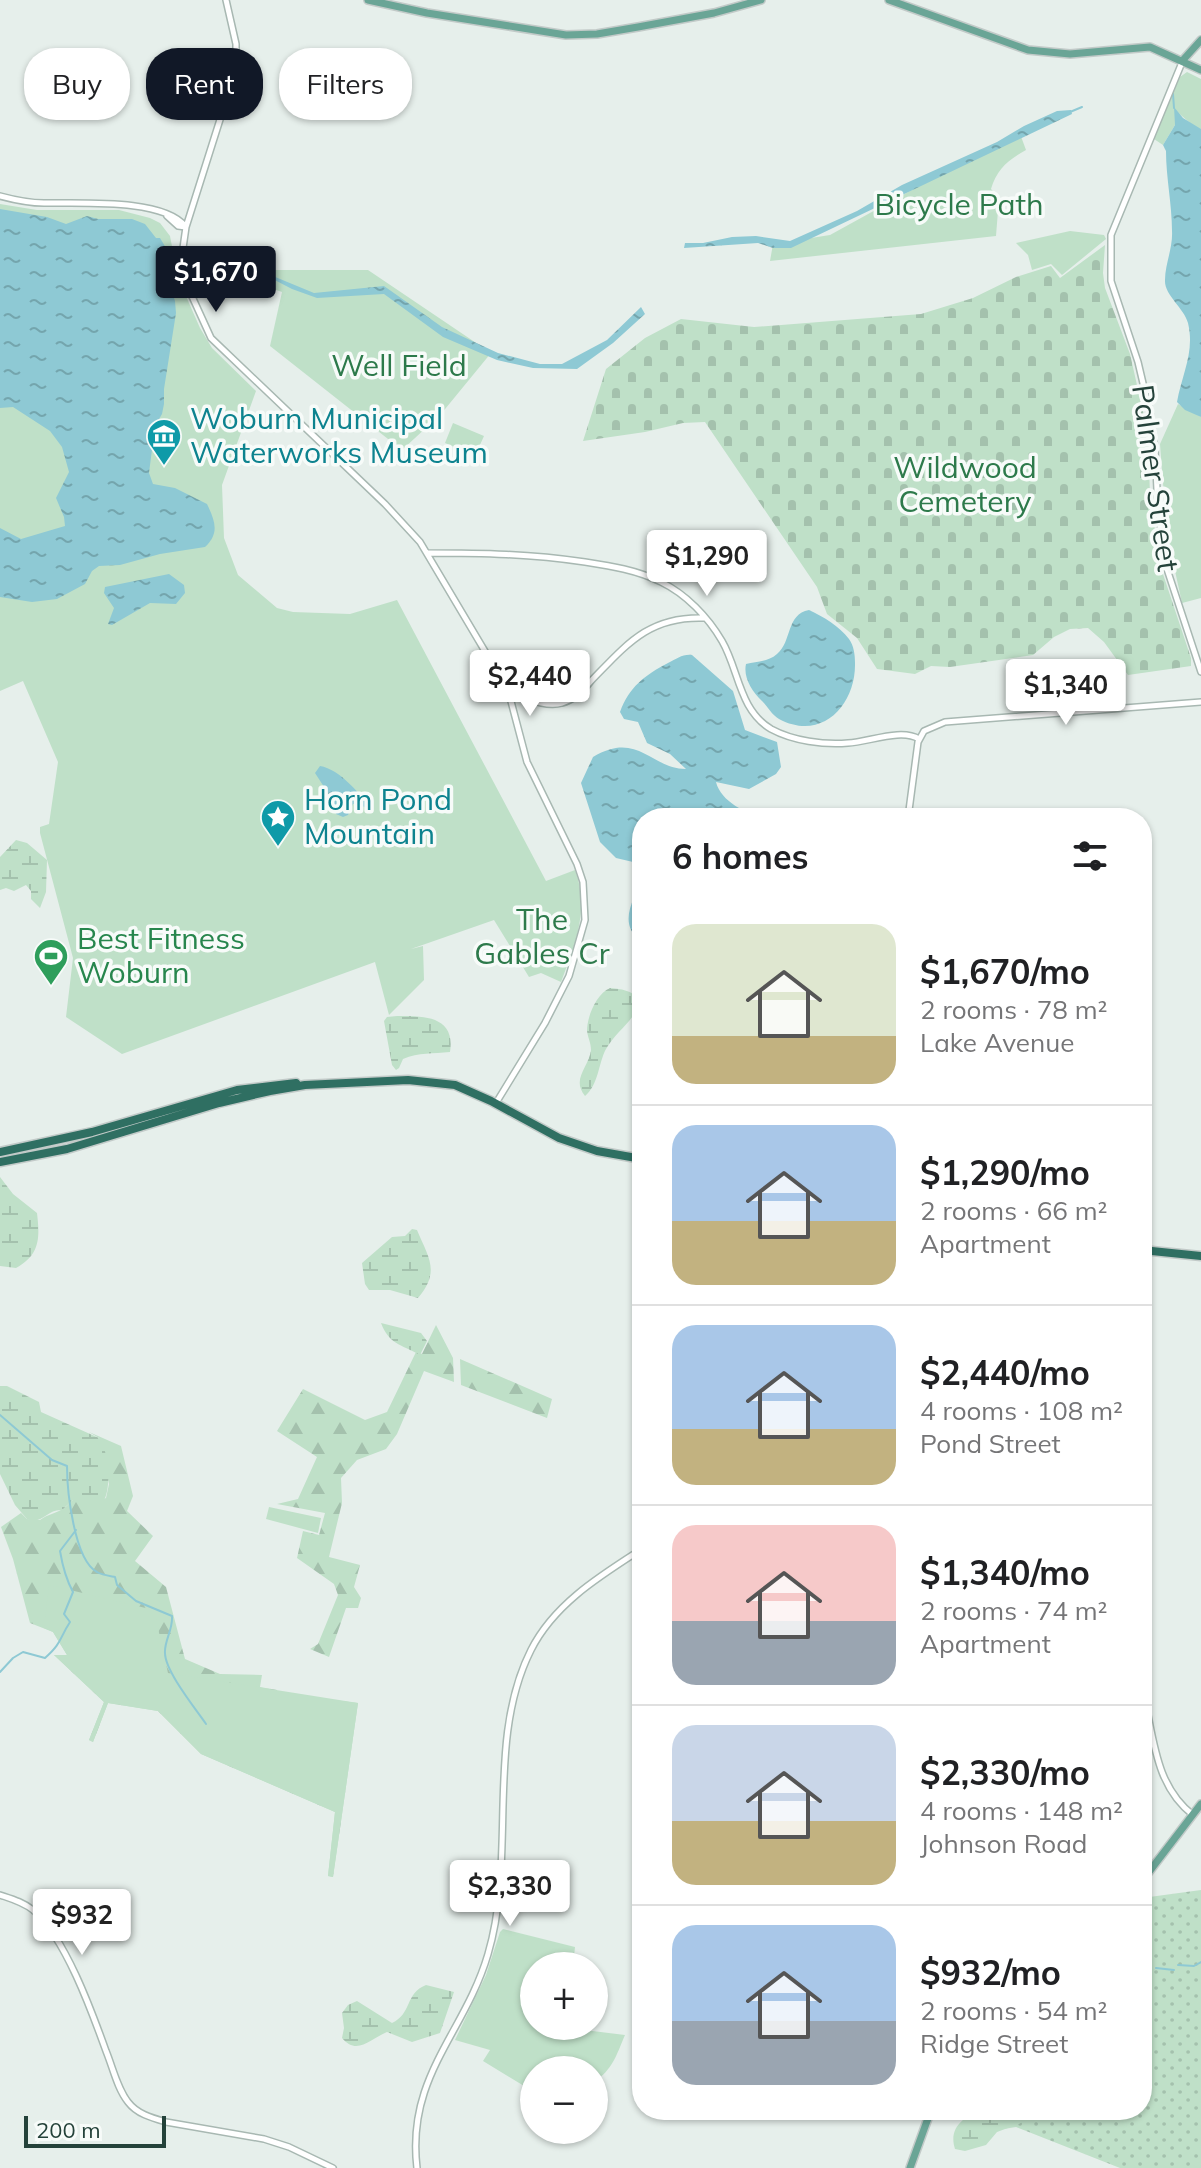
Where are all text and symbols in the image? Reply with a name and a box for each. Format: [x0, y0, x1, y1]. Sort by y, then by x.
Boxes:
chip: Buy [24, 48, 130, 120]
chip: Rent [146, 48, 263, 120]
chip: Filters [279, 48, 412, 120]
park label: Bicycle Path [874, 185, 1044, 223]
pin: $1,670 [151, 246, 281, 314]
text: $1,670 [174, 255, 258, 288]
park label: Well Field [331, 346, 467, 384]
street label: Palmer Street [1124, 382, 1188, 574]
place label: Woburn Municipal Waterworks Museum [190, 399, 488, 471]
museum icon: Woburn Municipal Waterworks Museum [145, 417, 183, 467]
park label: Wildwood Cemetery [893, 448, 1037, 520]
pin: $1,290 [642, 530, 772, 598]
text: $1,290 [665, 539, 749, 572]
pin: $2,440 [465, 650, 595, 718]
text: $2,440 [488, 659, 572, 692]
pin: $1,340 [1001, 659, 1131, 727]
text: $1,340 [1024, 668, 1108, 701]
place label: Horn Pond Mountain [304, 780, 452, 852]
place icon: Horn Pond Mountain [259, 798, 297, 848]
icon: filters [1068, 834, 1112, 878]
text: 6 homes [672, 835, 809, 878]
park label: The Gables Cr [474, 900, 610, 972]
place label: Best Fitness Woburn [77, 919, 245, 991]
sports icon: Best Fitness Woburn [32, 937, 70, 987]
text: $1,670/mo [920, 950, 1090, 993]
icon: home [736, 956, 832, 1052]
text: 2 rooms · 78 m² [920, 993, 1107, 1026]
text: Lake Avenue [920, 1026, 1074, 1059]
text: $1,290/mo [920, 1151, 1090, 1194]
icon: home [736, 1157, 832, 1253]
text: 2 rooms · 66 m² [920, 1194, 1107, 1227]
text: Apartment [920, 1227, 1051, 1260]
text: $2,440/mo [920, 1351, 1090, 1394]
icon: home [736, 1357, 832, 1453]
text: 4 rooms · 108 m² [920, 1394, 1123, 1427]
text: Pond Street [920, 1427, 1061, 1460]
text: $1,340/mo [920, 1551, 1090, 1594]
icon: home [736, 1557, 832, 1653]
text: 2 rooms · 74 m² [920, 1594, 1107, 1627]
text: Apartment [920, 1627, 1051, 1660]
text: $2,330/mo [920, 1751, 1090, 1794]
icon: home [736, 1757, 832, 1853]
text: 4 rooms · 148 m² [920, 1794, 1123, 1827]
text: Johnson Road [920, 1827, 1087, 1860]
pin: $2,330 [445, 1860, 575, 1928]
text: $2,330 [468, 1869, 552, 1902]
pin: $932 [35, 1889, 129, 1957]
text: $932 [51, 1898, 113, 1931]
text: $932/mo [920, 1951, 1061, 1994]
map controls [520, 1952, 608, 2144]
button: + [520, 1952, 608, 2040]
icon: home [736, 1957, 832, 2053]
text: 2 rooms · 54 m² [920, 1994, 1107, 2027]
text: Ridge Street [920, 2027, 1068, 2060]
button: − [520, 2056, 608, 2144]
scale bar [24, 2112, 166, 2148]
text: 200 m [36, 2116, 101, 2144]

